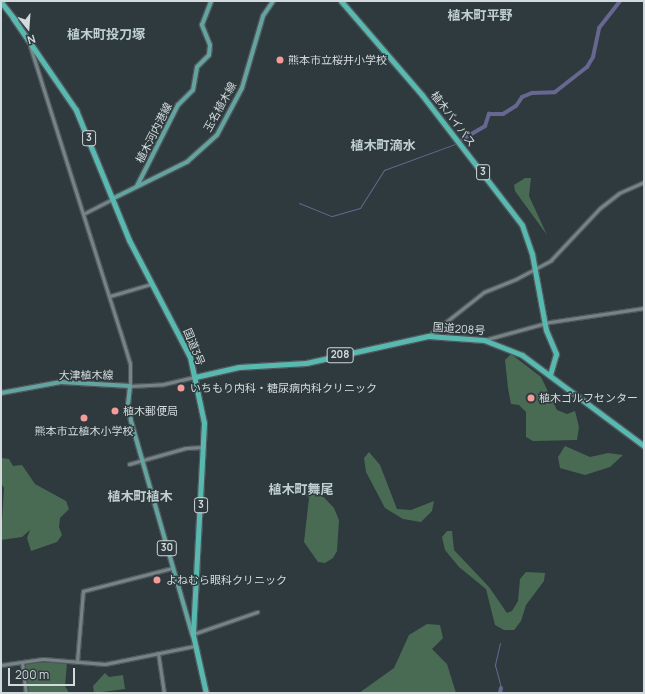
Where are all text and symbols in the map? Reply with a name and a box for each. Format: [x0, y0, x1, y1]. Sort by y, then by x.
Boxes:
district label: 植木町平野 [448, 7, 512, 23]
north arrow [8, 8, 48, 48]
district label: 植木町投刀塚 [67, 26, 145, 42]
text: N [26, 32, 38, 48]
place label: 熊本市立桜井小学校 [288, 53, 387, 67]
marker: 熊本市立桜井小学校 [275, 55, 285, 65]
street label: 玉名植木線 [201, 80, 239, 134]
street label: 植木バイパス [428, 89, 478, 149]
street label: 植木河内港線 [133, 101, 175, 165]
road number: 3 [82, 130, 96, 146]
district label: 植木町滴水 [351, 137, 415, 153]
road number: 3 [476, 164, 490, 180]
street label: 国道208号 [432, 321, 486, 337]
street label: 国道3号 [181, 326, 207, 368]
road number: 208 [326, 347, 354, 363]
street label: 大津植木線 [59, 368, 113, 382]
place label: いちもり内科・糖尿病内科クリニック [190, 381, 377, 395]
marker: いちもり内科・糖尿病内科クリニック [175, 382, 187, 394]
place label: 植木ゴルフセンター [539, 391, 638, 405]
marker: 植木ゴルフセンター [526, 393, 536, 403]
place label: 植木郵便局 [123, 404, 178, 418]
marker: 植木郵便局 [110, 406, 120, 416]
marker: 熊本市立植木小学校 [79, 413, 89, 423]
place label: 熊本市立植木小学校 [35, 424, 133, 438]
district label: 植木町舞尾 [269, 481, 333, 497]
district label: 植木町植木 [108, 488, 172, 504]
road number: 3 [194, 497, 208, 513]
road number: 30 [156, 540, 178, 556]
place label: よねむら眼科クリニック [166, 573, 287, 587]
marker: よねむら眼科クリニック [151, 574, 163, 586]
scale bar [10, 660, 77, 686]
text: 200 m [15, 666, 49, 683]

